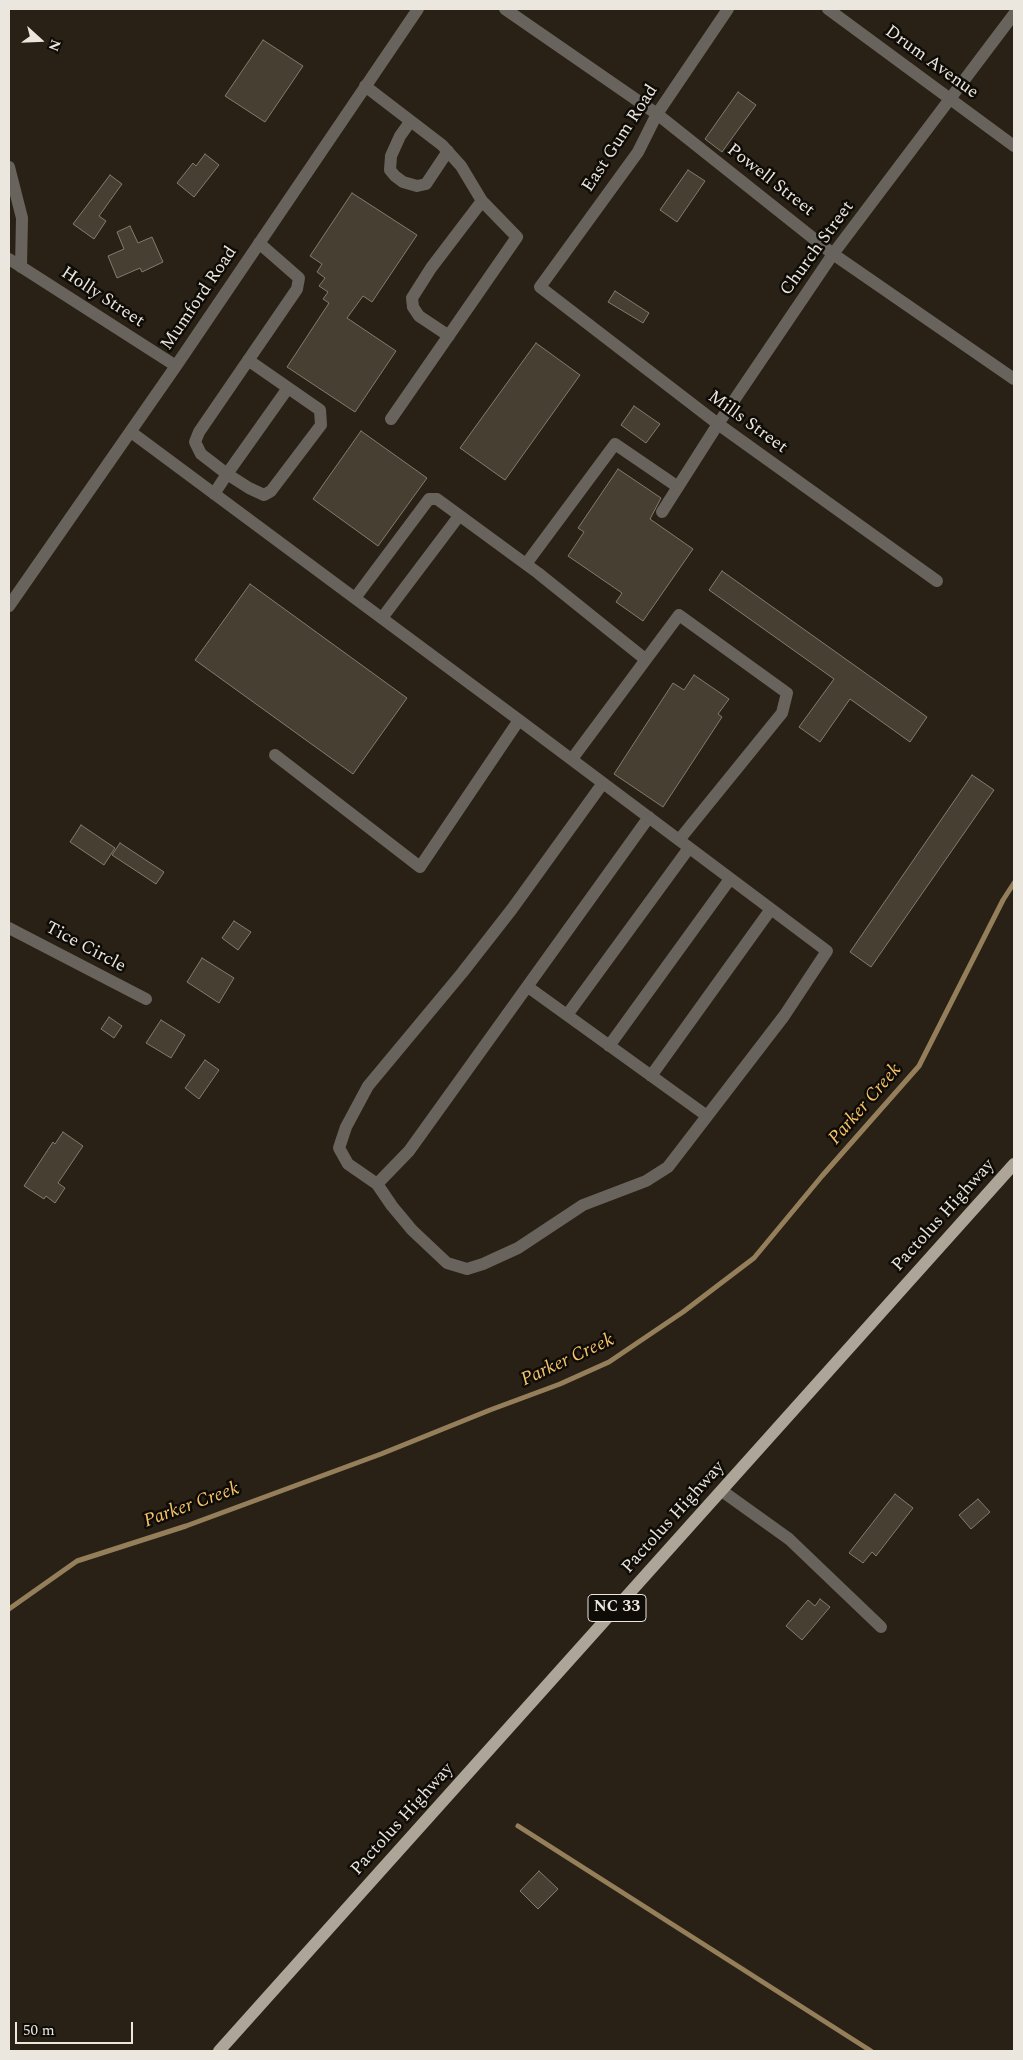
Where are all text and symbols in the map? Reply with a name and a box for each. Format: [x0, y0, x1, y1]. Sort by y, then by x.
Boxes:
north arrow [15, 15, 65, 65]
street label: Drum Avenue [880, 22, 982, 104]
text: N [43, 36, 66, 54]
street label: East Gum Road [578, 81, 664, 197]
street label: Powell Street [722, 140, 818, 222]
street label: Church Street [776, 198, 860, 300]
street label: Mumford Road [157, 243, 243, 355]
street label: Holly Street [56, 263, 148, 333]
street label: Mills Street [703, 387, 791, 459]
street label: Tice Circle [41, 918, 129, 978]
water label: Parker Creek [825, 1060, 907, 1150]
street label: Pactolus Highway [888, 1156, 1000, 1276]
water label: Parker Creek [518, 1329, 618, 1393]
street label: Pactolus Highway [618, 1458, 730, 1578]
water label: Parker Creek [141, 1478, 243, 1534]
road number: NC 33 [588, 1595, 646, 1622]
street label: Pactolus Highway [347, 1760, 459, 1880]
scale bar [18, 2012, 135, 2044]
text: 50 m [23, 2019, 55, 2042]

